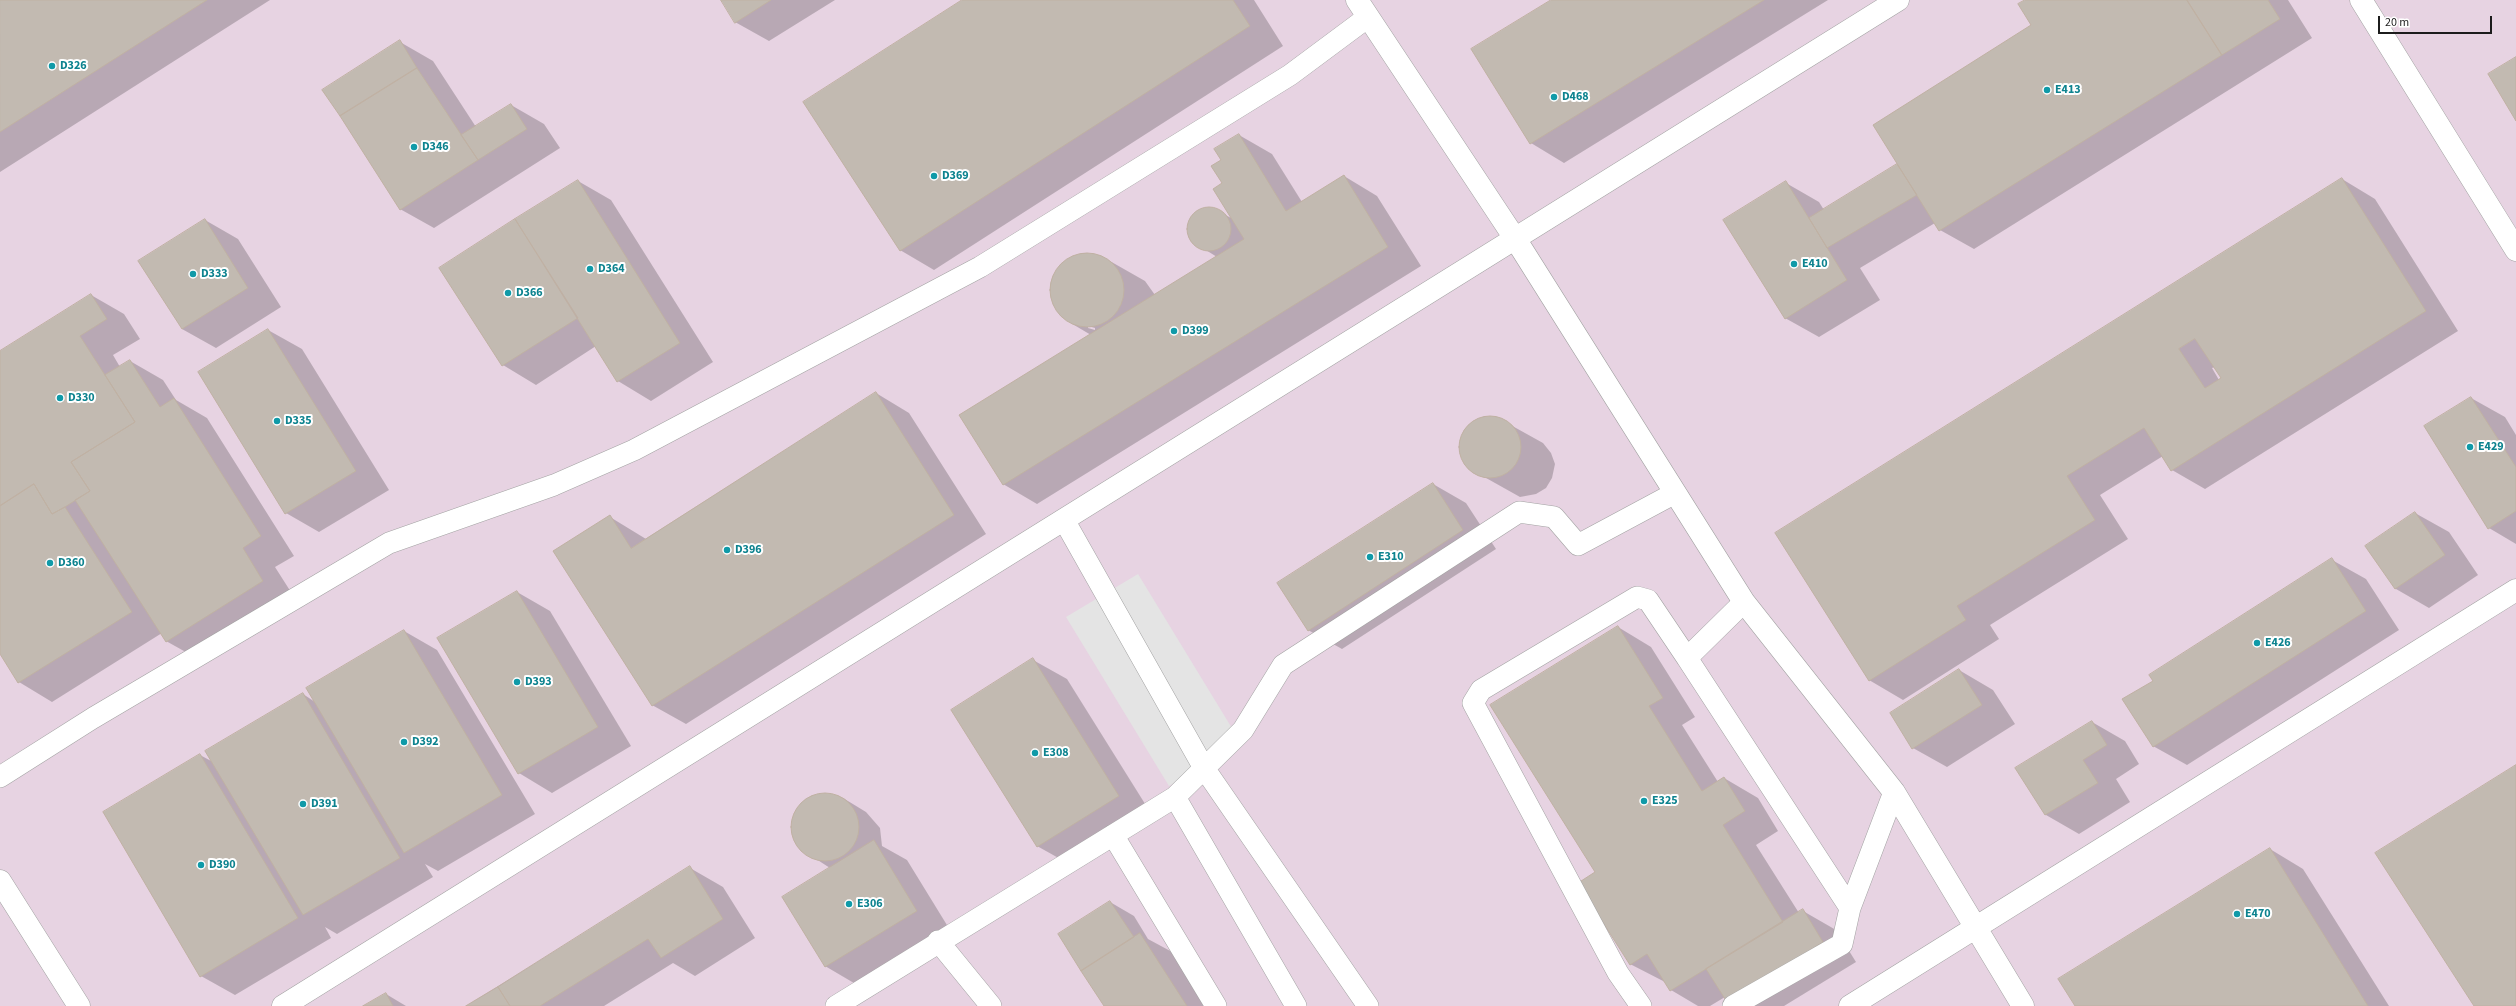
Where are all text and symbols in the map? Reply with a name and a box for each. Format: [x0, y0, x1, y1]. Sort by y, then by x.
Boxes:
scale bar [2380, 8, 2494, 34]
text: 20 m [2385, 14, 2409, 31]
place label: D326 [60, 59, 87, 73]
marker: D326 [47, 61, 57, 71]
place label: E413 [2055, 83, 2081, 97]
marker: E413 [2042, 85, 2052, 95]
place label: D468 [1562, 90, 1589, 104]
marker: D468 [1549, 92, 1559, 102]
place label: D346 [422, 140, 449, 154]
marker: D346 [409, 142, 419, 152]
place label: D369 [942, 169, 969, 183]
marker: D369 [929, 171, 939, 181]
place label: E410 [1802, 257, 1828, 271]
marker: E410 [1789, 259, 1799, 269]
place label: D364 [598, 262, 625, 276]
marker: D364 [585, 264, 595, 274]
place label: D333 [201, 267, 228, 281]
marker: D333 [188, 269, 198, 279]
place label: D366 [516, 286, 543, 300]
marker: D366 [503, 288, 513, 298]
place label: D399 [1182, 324, 1209, 338]
marker: D399 [1169, 326, 1179, 336]
place label: D330 [68, 391, 95, 405]
marker: D330 [55, 393, 65, 403]
place label: D335 [285, 414, 312, 428]
marker: D335 [272, 416, 282, 426]
place label: E429 [2478, 440, 2504, 454]
marker: E429 [2465, 442, 2475, 452]
place label: D396 [735, 543, 762, 557]
marker: D396 [722, 545, 732, 555]
place label: E310 [1378, 550, 1404, 564]
marker: E310 [1365, 552, 1375, 562]
place label: D360 [58, 556, 85, 570]
marker: D360 [45, 558, 55, 568]
place label: E426 [2265, 636, 2291, 650]
marker: E426 [2252, 638, 2262, 648]
place label: D393 [525, 675, 552, 689]
marker: D393 [512, 677, 522, 687]
place label: D392 [412, 735, 439, 749]
marker: D392 [399, 737, 409, 747]
place label: E308 [1043, 746, 1069, 760]
marker: E308 [1030, 748, 1040, 758]
place label: E325 [1652, 794, 1678, 808]
marker: E325 [1639, 796, 1649, 806]
place label: D391 [311, 797, 338, 811]
marker: D391 [298, 799, 308, 809]
place label: D390 [209, 858, 236, 872]
marker: D390 [196, 860, 206, 870]
place label: E306 [857, 897, 883, 911]
marker: E306 [844, 899, 854, 909]
place label: E470 [2245, 907, 2271, 921]
marker: E470 [2232, 909, 2242, 919]

